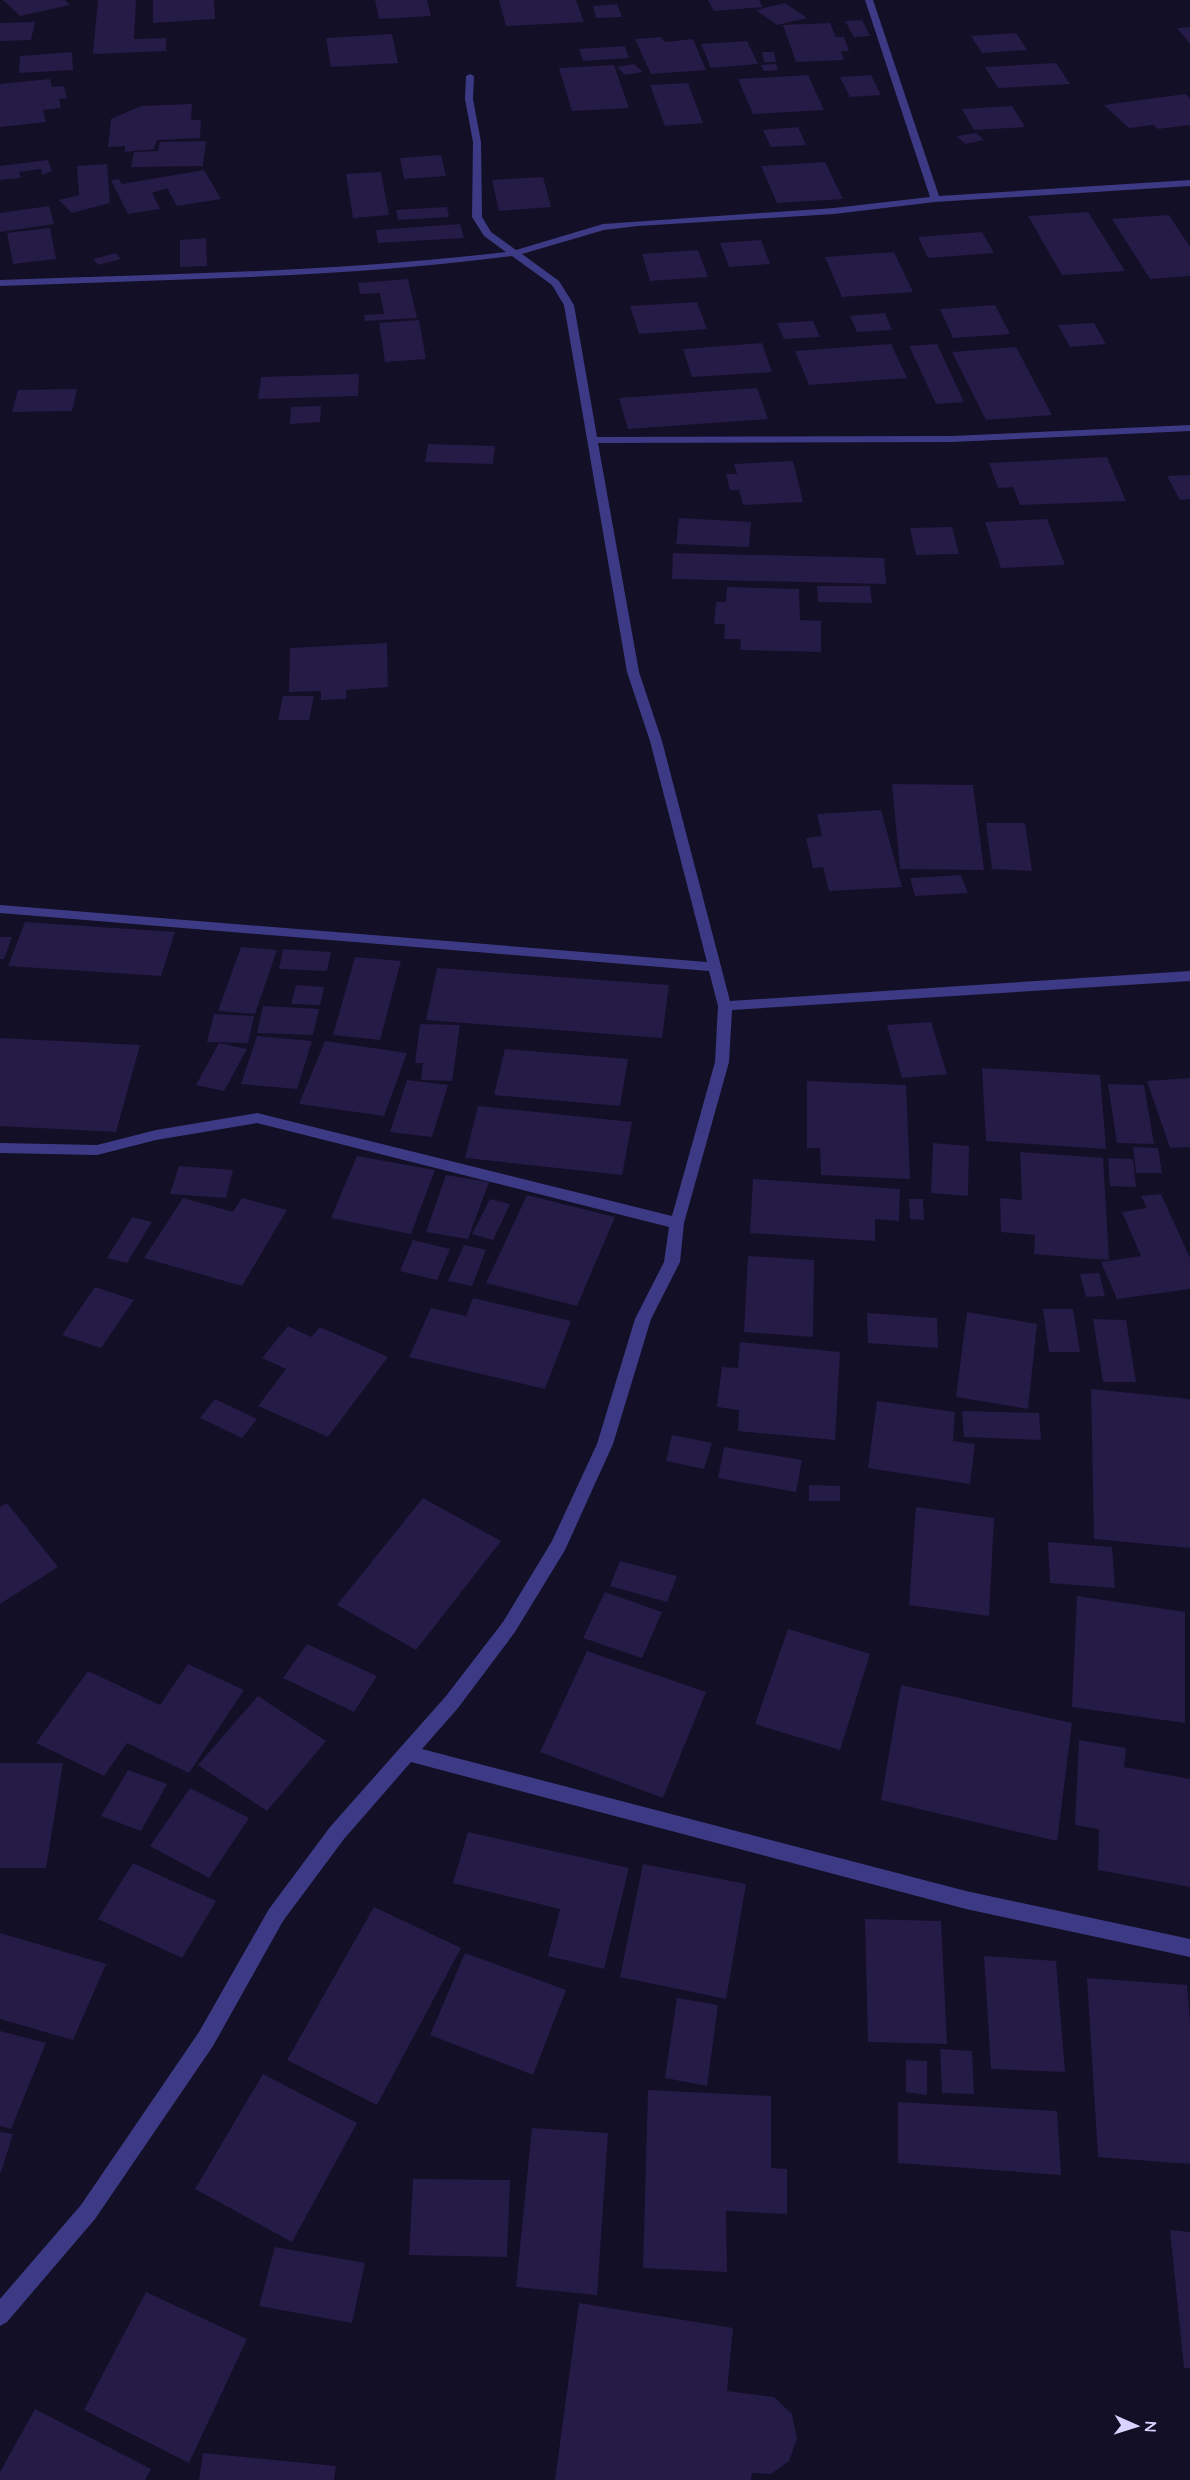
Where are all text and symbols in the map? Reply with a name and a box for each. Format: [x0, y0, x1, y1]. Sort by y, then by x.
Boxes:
north arrow [1106, 2396, 1166, 2456]
text: N [1141, 2420, 1161, 2433]

